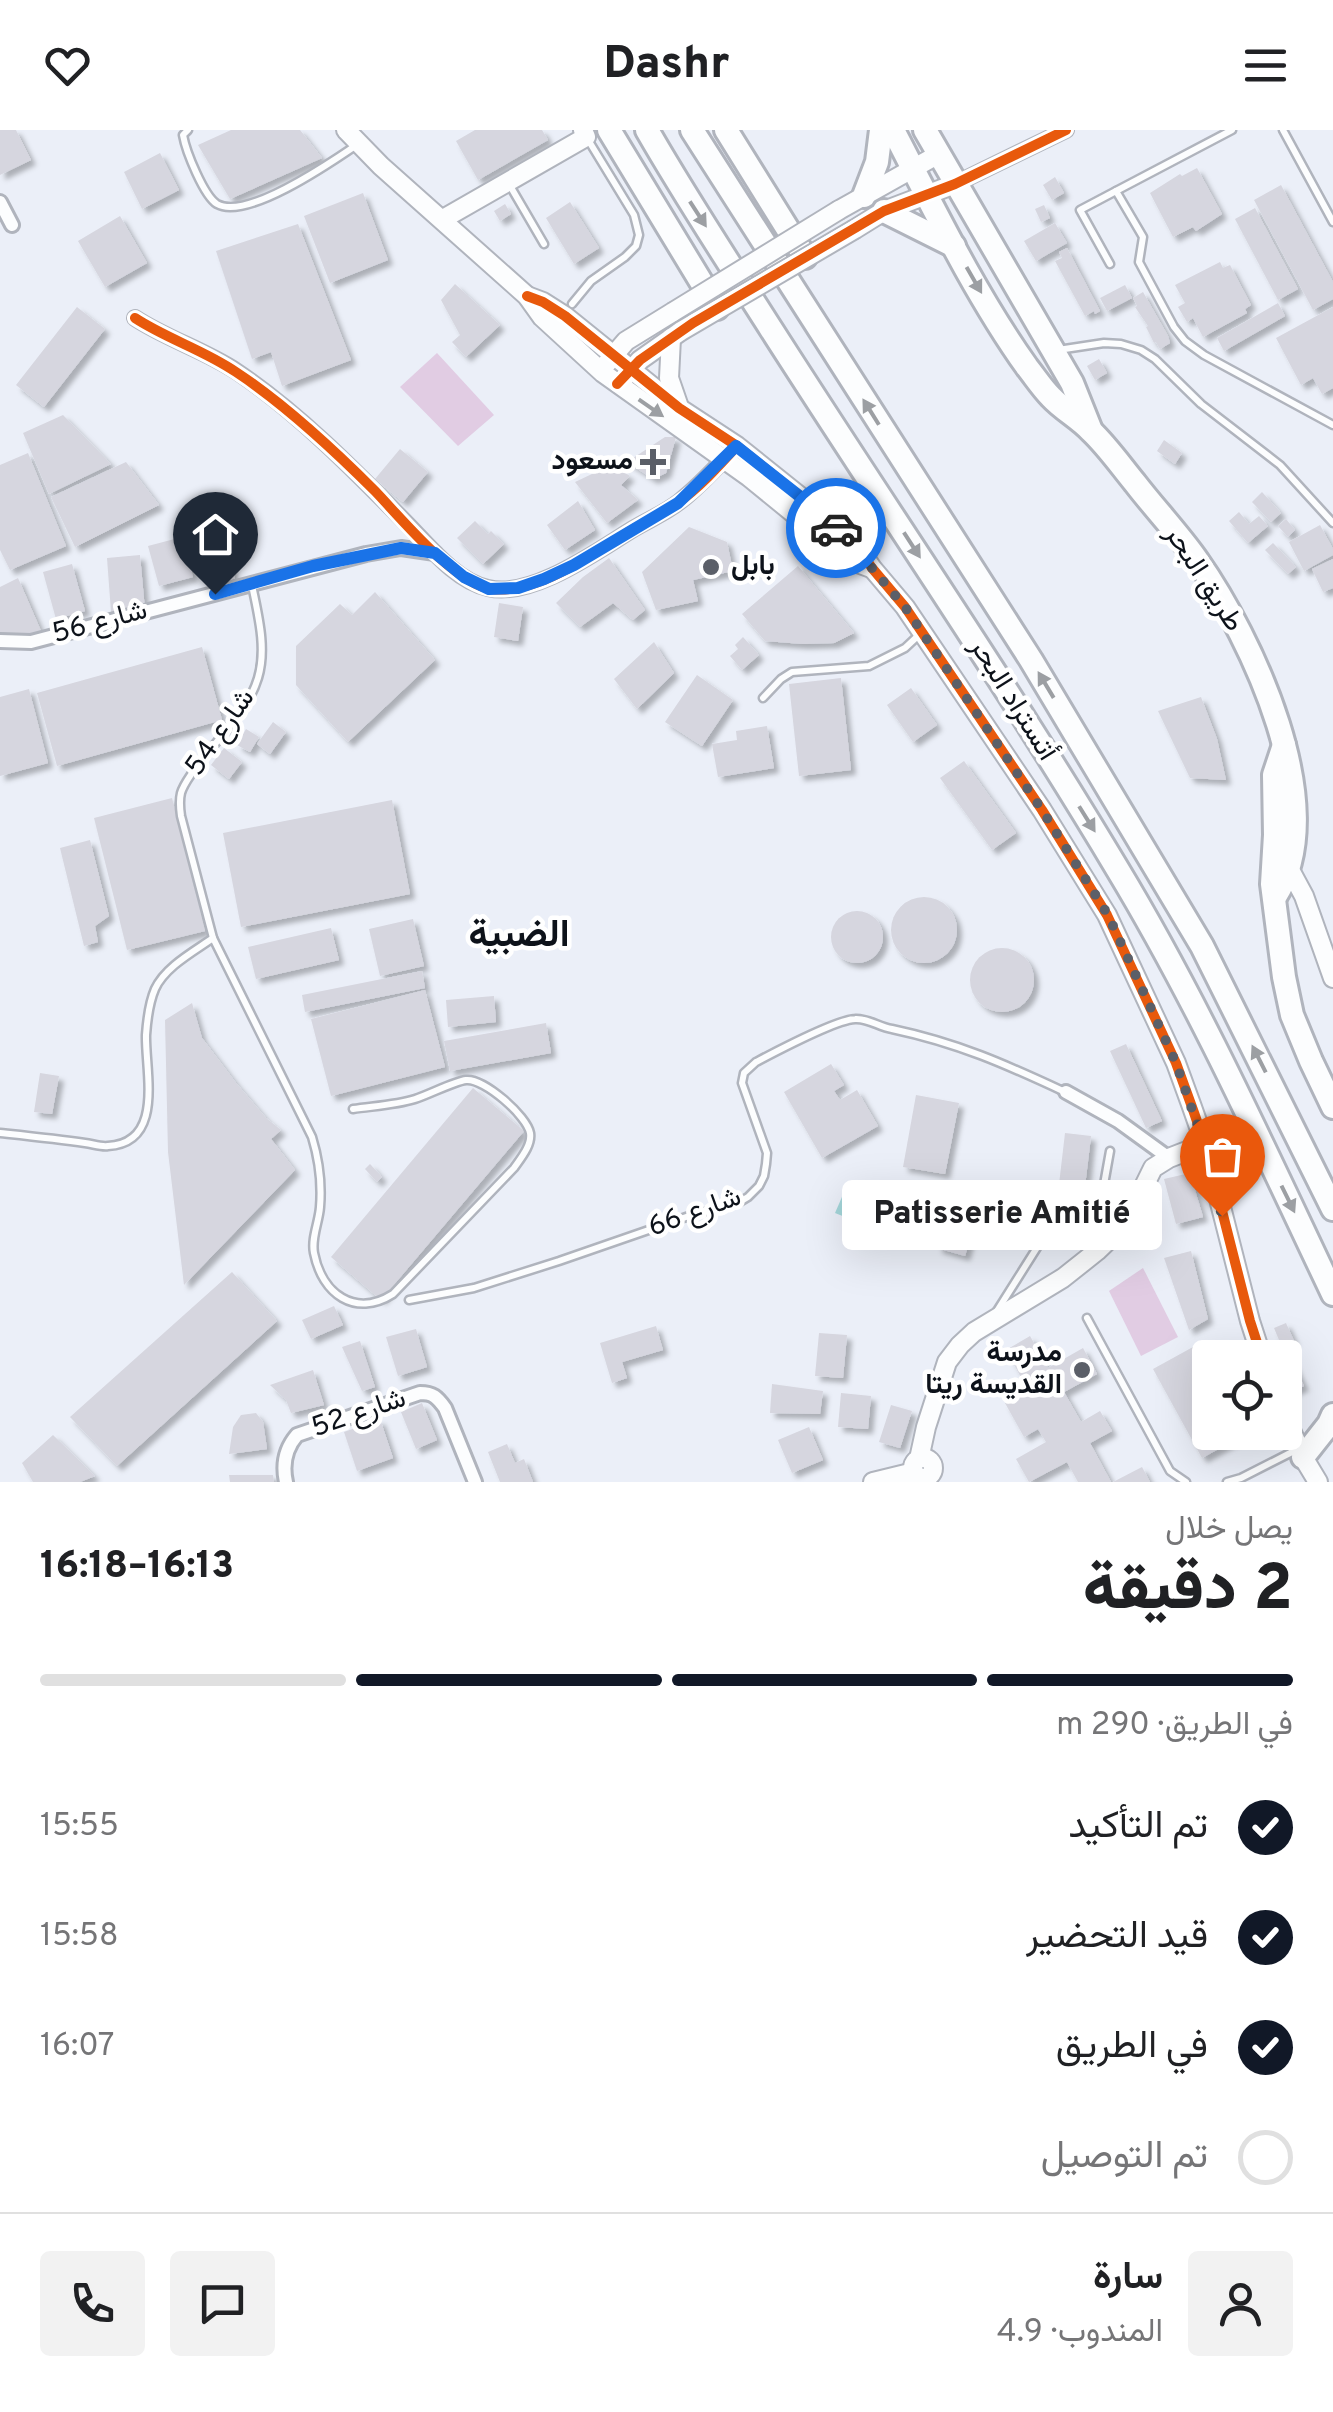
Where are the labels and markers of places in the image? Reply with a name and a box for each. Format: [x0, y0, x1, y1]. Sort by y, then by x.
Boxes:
place label: مسعود [552, 444, 633, 480]
marker: مسعود [642, 451, 664, 473]
pin [173, 492, 258, 595]
place label: بابل [731, 549, 775, 585]
marker: بابل [700, 556, 722, 578]
pin [1180, 1114, 1265, 1217]
callout: Patisserie Amitié [842, 1181, 1162, 1251]
place label: مدرسة القديسة ريتا [925, 1336, 1062, 1404]
marker: مدرسة القديسة ريتا [1071, 1359, 1093, 1381]

